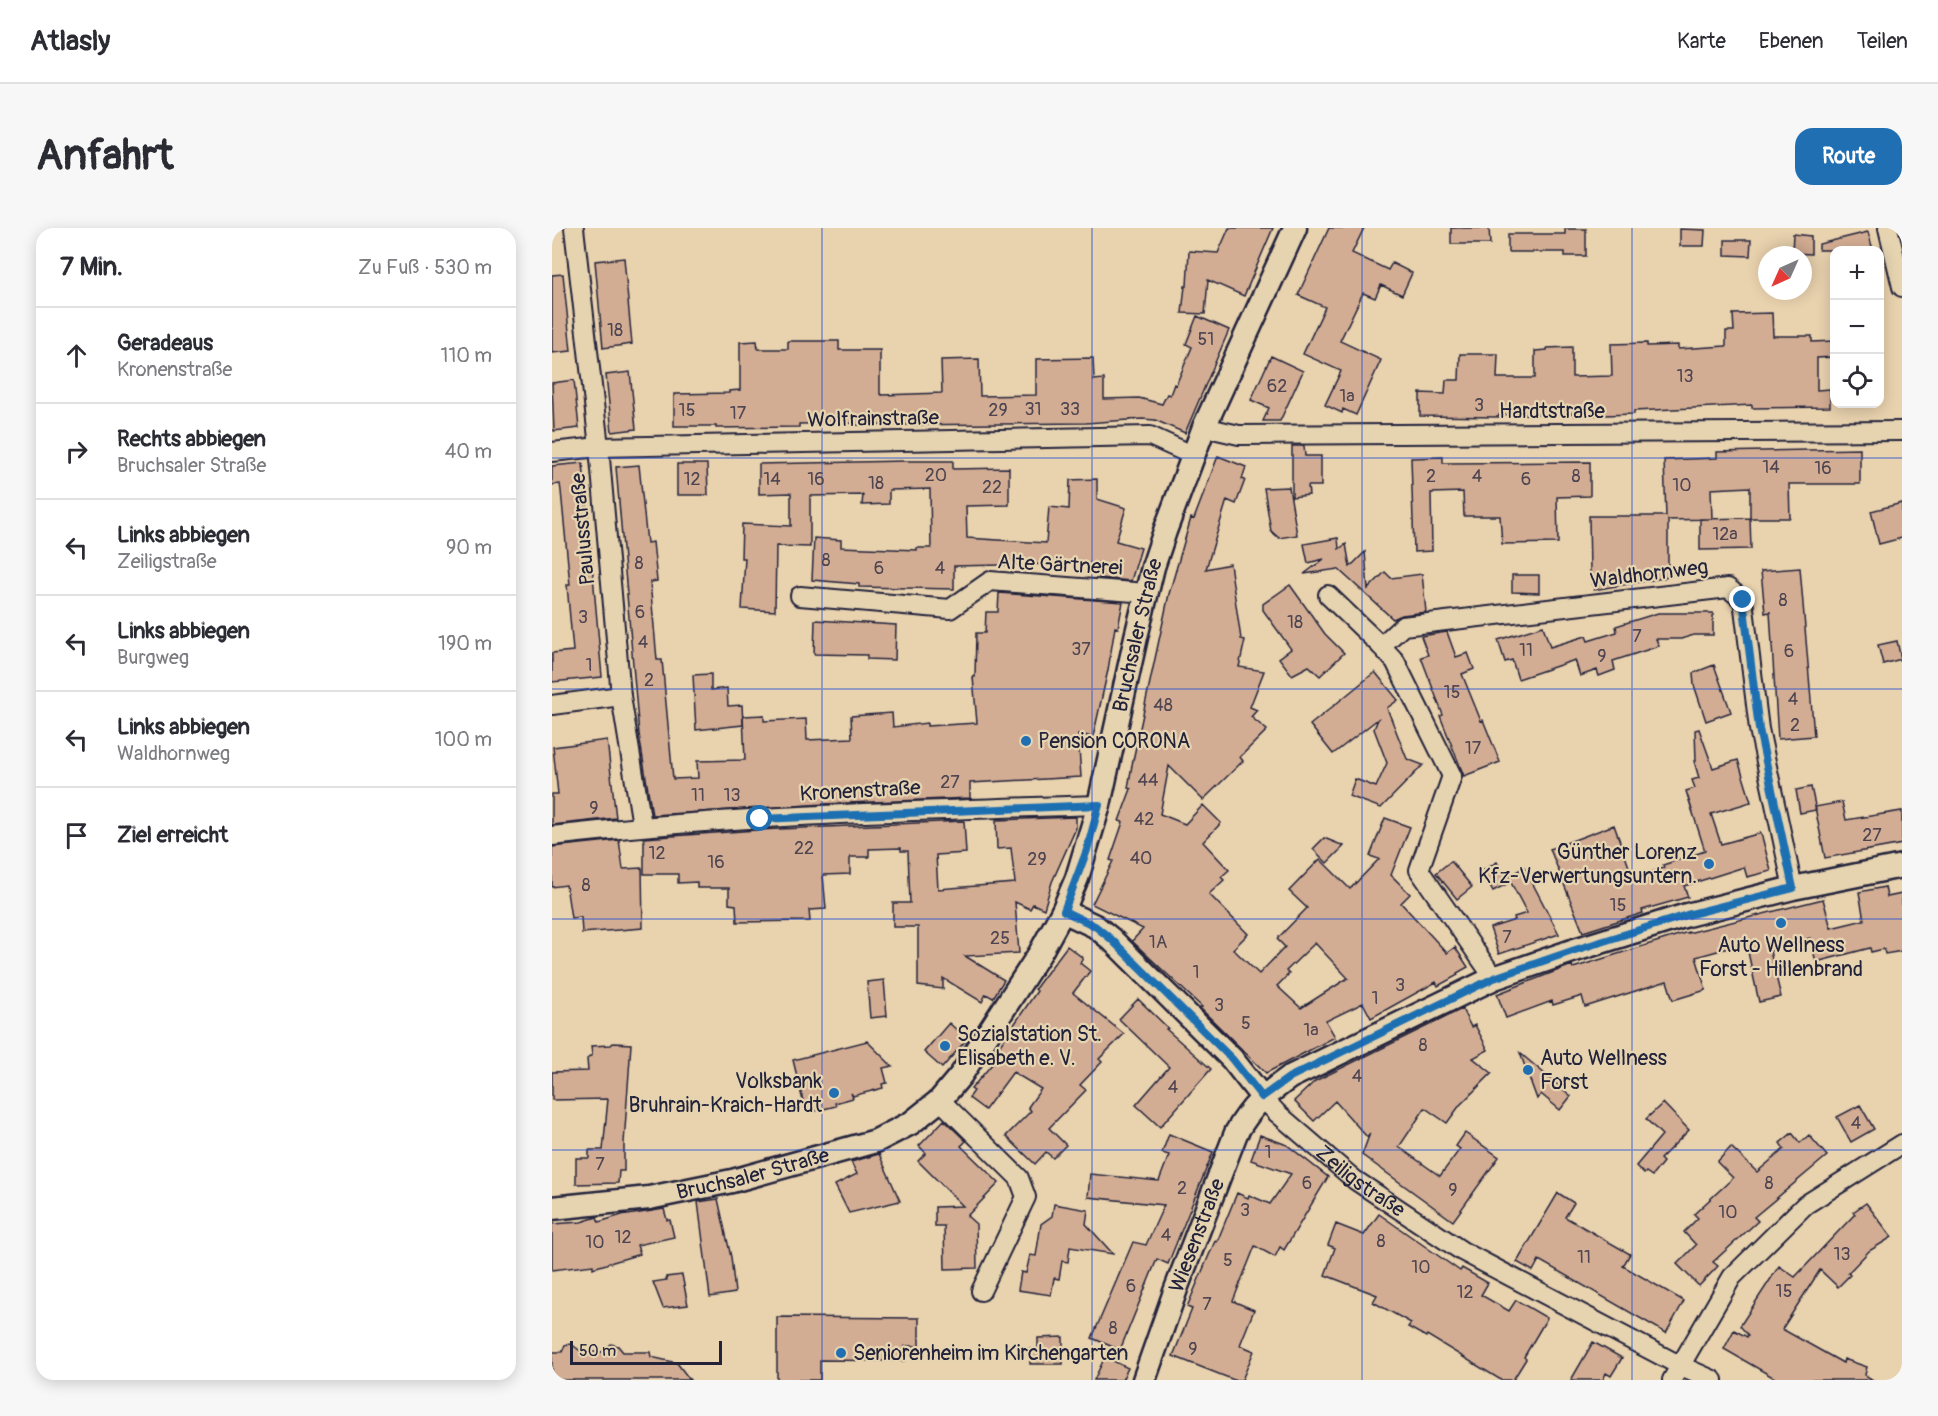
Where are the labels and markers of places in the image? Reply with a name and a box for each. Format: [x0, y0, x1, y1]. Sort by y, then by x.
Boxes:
place label: Pension CORONA [1038, 728, 1190, 755]
marker: Pension CORONA [1019, 734, 1033, 748]
place label: Günther Lorenz Kfz-Verwertungsuntern. [1478, 839, 1697, 890]
marker: Günther Lorenz Kfz-Verwertungsuntern. [1702, 857, 1716, 871]
marker: Auto Wellness Forst - Hillenbrand [1774, 916, 1788, 930]
place label: Auto Wellness Forst - Hillenbrand [1699, 932, 1863, 983]
place label: Sozialstation St. Elisabeth e. V. [957, 1021, 1102, 1072]
marker: Sozialstation St. Elisabeth e. V. [938, 1039, 952, 1053]
place label: Auto Wellness Forst [1540, 1045, 1668, 1096]
marker: Auto Wellness Forst [1521, 1063, 1535, 1077]
place label: Volksbank Bruhrain-Kraich-Hardt [629, 1068, 823, 1119]
marker: Volksbank Bruhrain-Kraich-Hardt [827, 1086, 841, 1100]
place label: Seniorenheim im Kirchengarten [853, 1340, 1128, 1367]
marker: Seniorenheim im Kirchengarten [834, 1346, 848, 1360]

